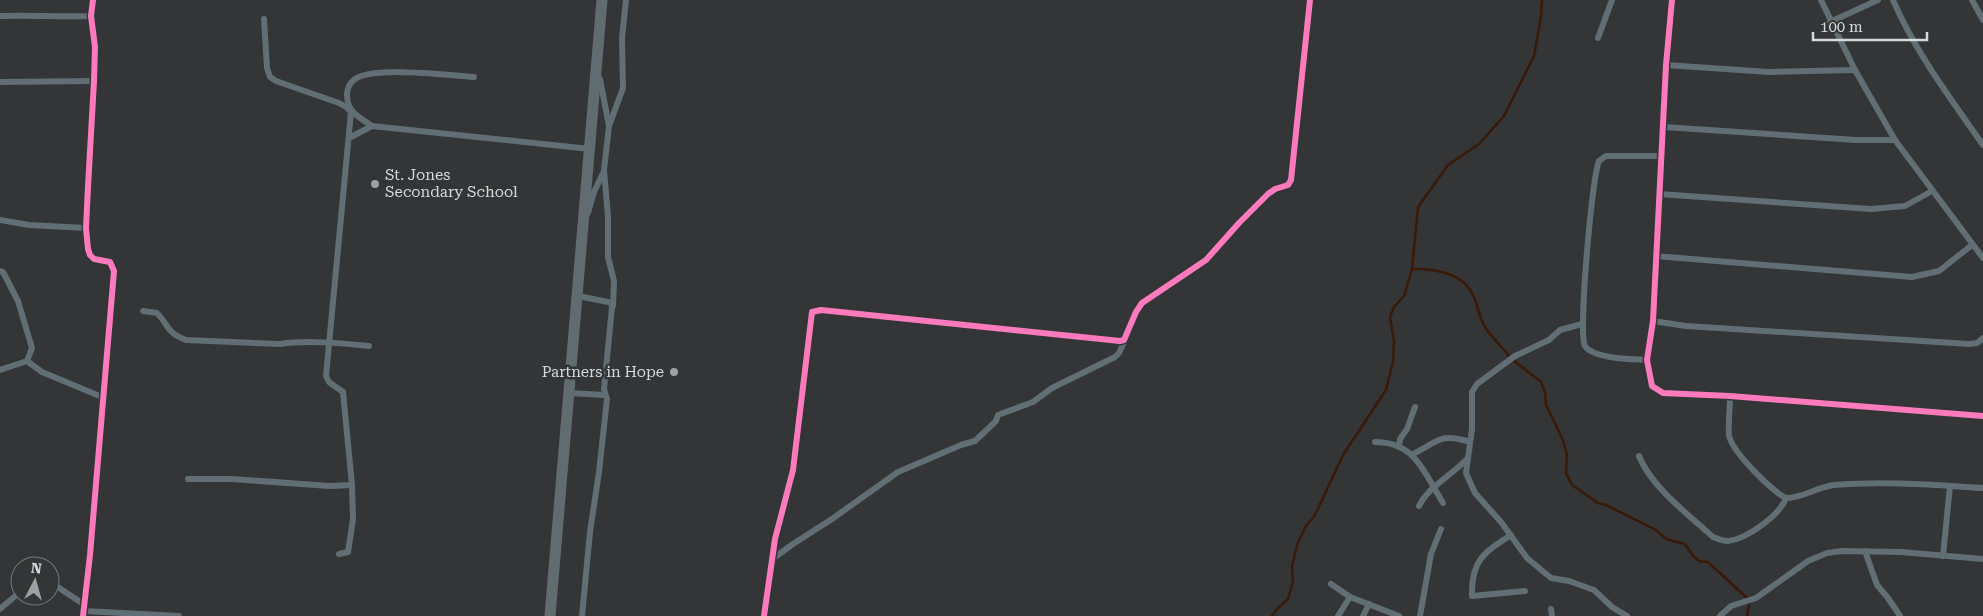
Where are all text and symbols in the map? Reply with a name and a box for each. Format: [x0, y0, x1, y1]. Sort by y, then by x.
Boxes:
scale bar [1813, 10, 1927, 42]
text: 100 m [1820, 18, 1863, 36]
place label: St. Jones Secondary School [385, 166, 518, 201]
marker: St. Jones Secondary School [369, 178, 381, 190]
place label: Partners in Hope [542, 363, 664, 381]
marker: Partners in Hope [668, 366, 680, 378]
north arrow [10, 556, 60, 606]
text: N [30, 560, 43, 577]

